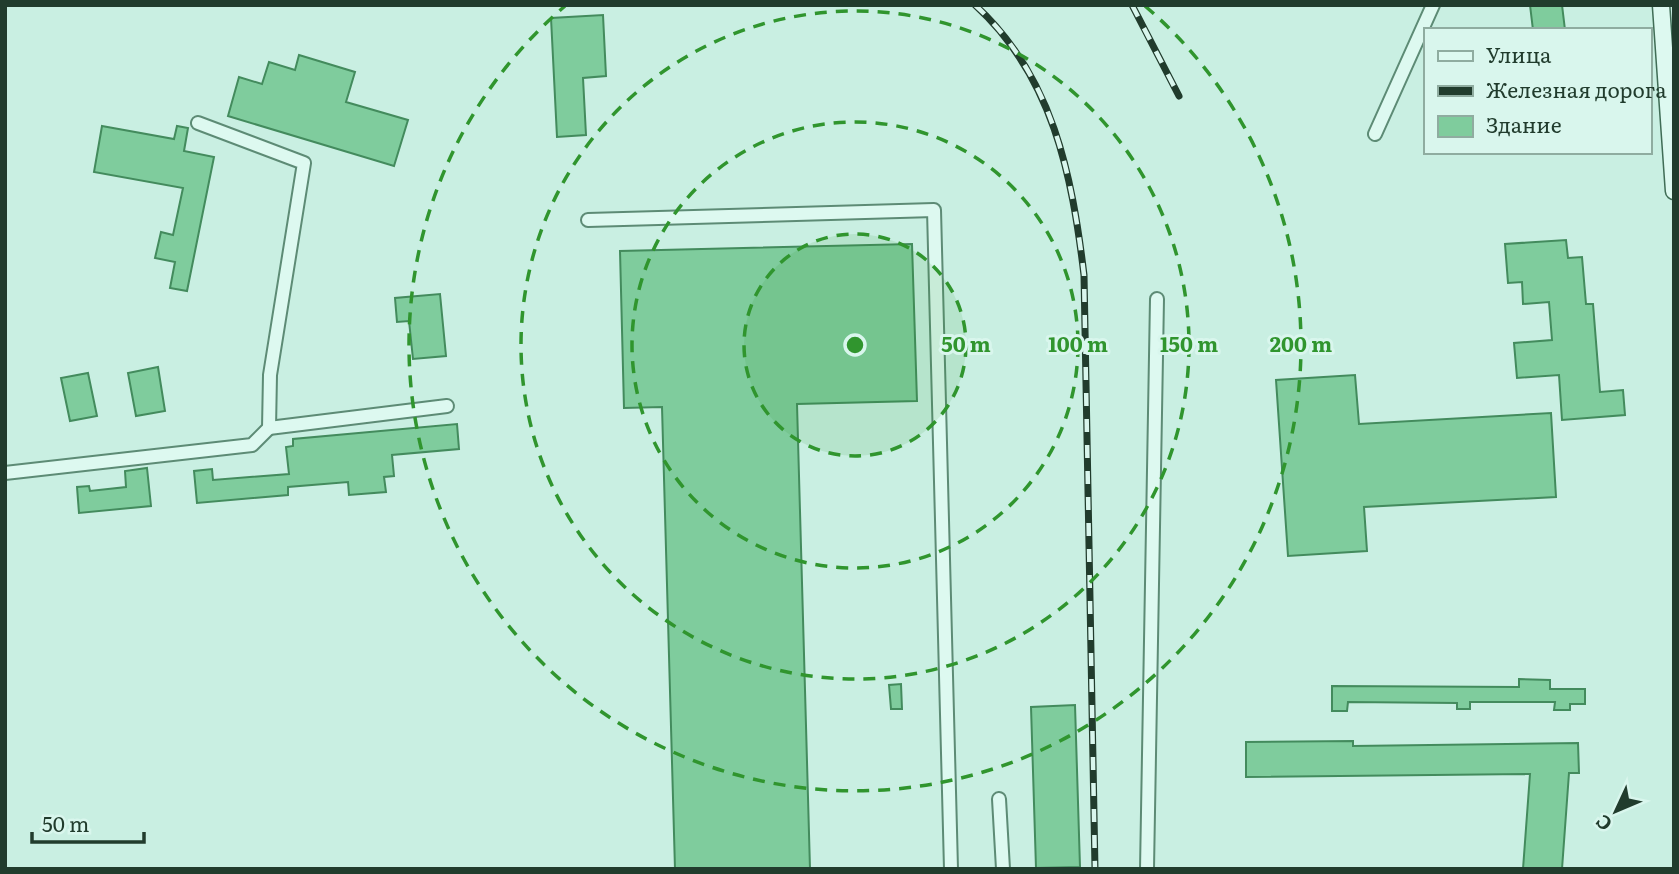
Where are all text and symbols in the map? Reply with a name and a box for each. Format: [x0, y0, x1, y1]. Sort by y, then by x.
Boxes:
legend [1424, 28, 1651, 154]
text: Улица [1486, 38, 1552, 69]
text: Железная дорога [1486, 73, 1667, 104]
text: Здание [1486, 108, 1562, 139]
text: 50 m [941, 327, 991, 358]
text: 100 m [1048, 327, 1108, 358]
text: 150 m [1160, 327, 1218, 358]
text: 200 m [1270, 327, 1332, 358]
centre of rings [843, 333, 867, 357]
north arrow [1581, 776, 1651, 846]
scale bar [32, 800, 144, 844]
text: 50 m [42, 807, 89, 838]
text: С [1588, 809, 1618, 838]

